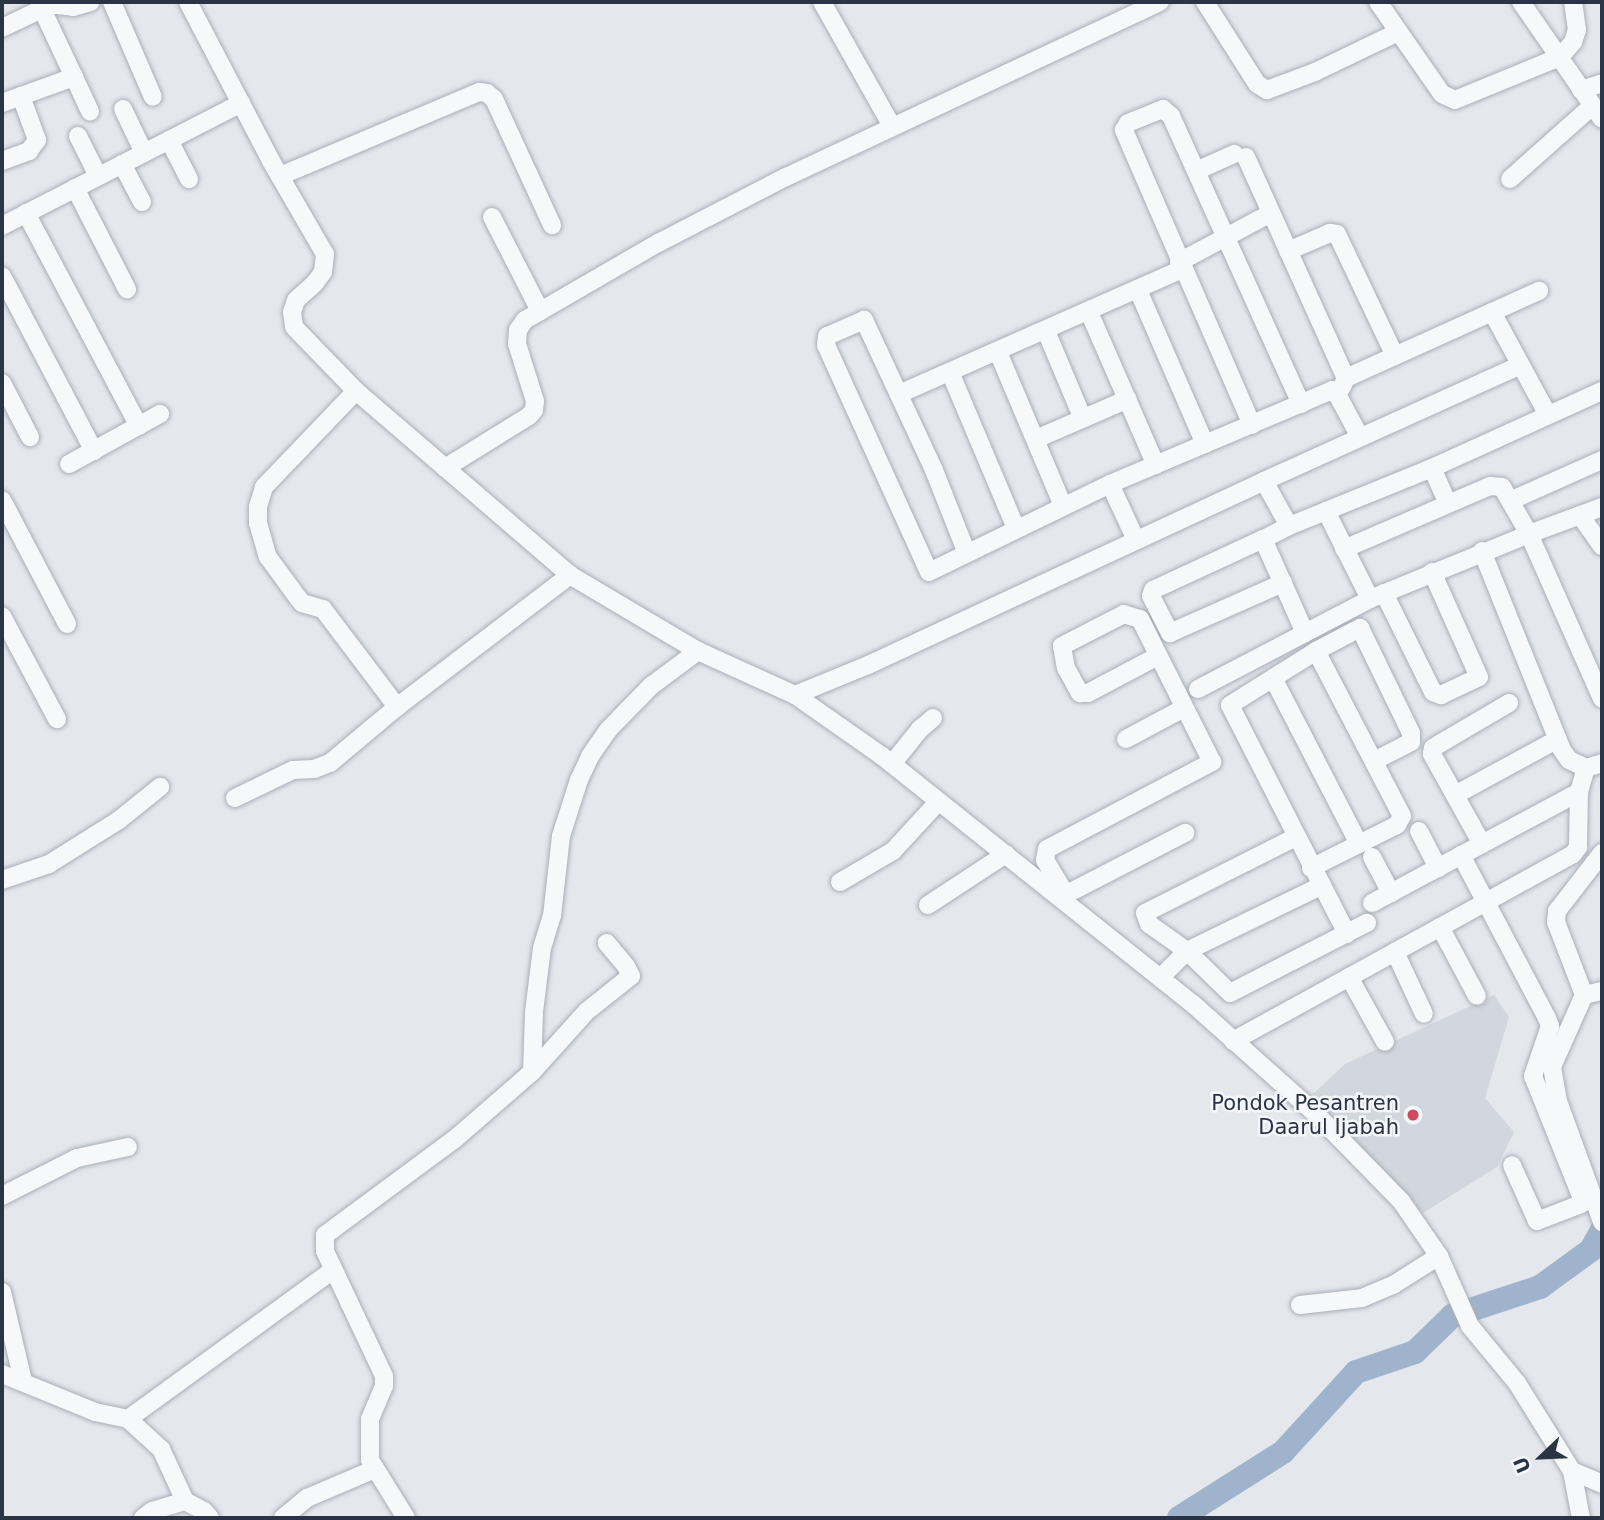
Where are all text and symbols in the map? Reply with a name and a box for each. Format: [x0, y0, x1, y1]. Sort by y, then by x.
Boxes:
place label: Pondok Pesantren Daarul Ijabah [1211, 1090, 1399, 1140]
marker: Pondok Pesantren Daarul Ijabah [1405, 1107, 1421, 1123]
north arrow [1506, 1422, 1576, 1492]
text: U [1509, 1454, 1535, 1477]

